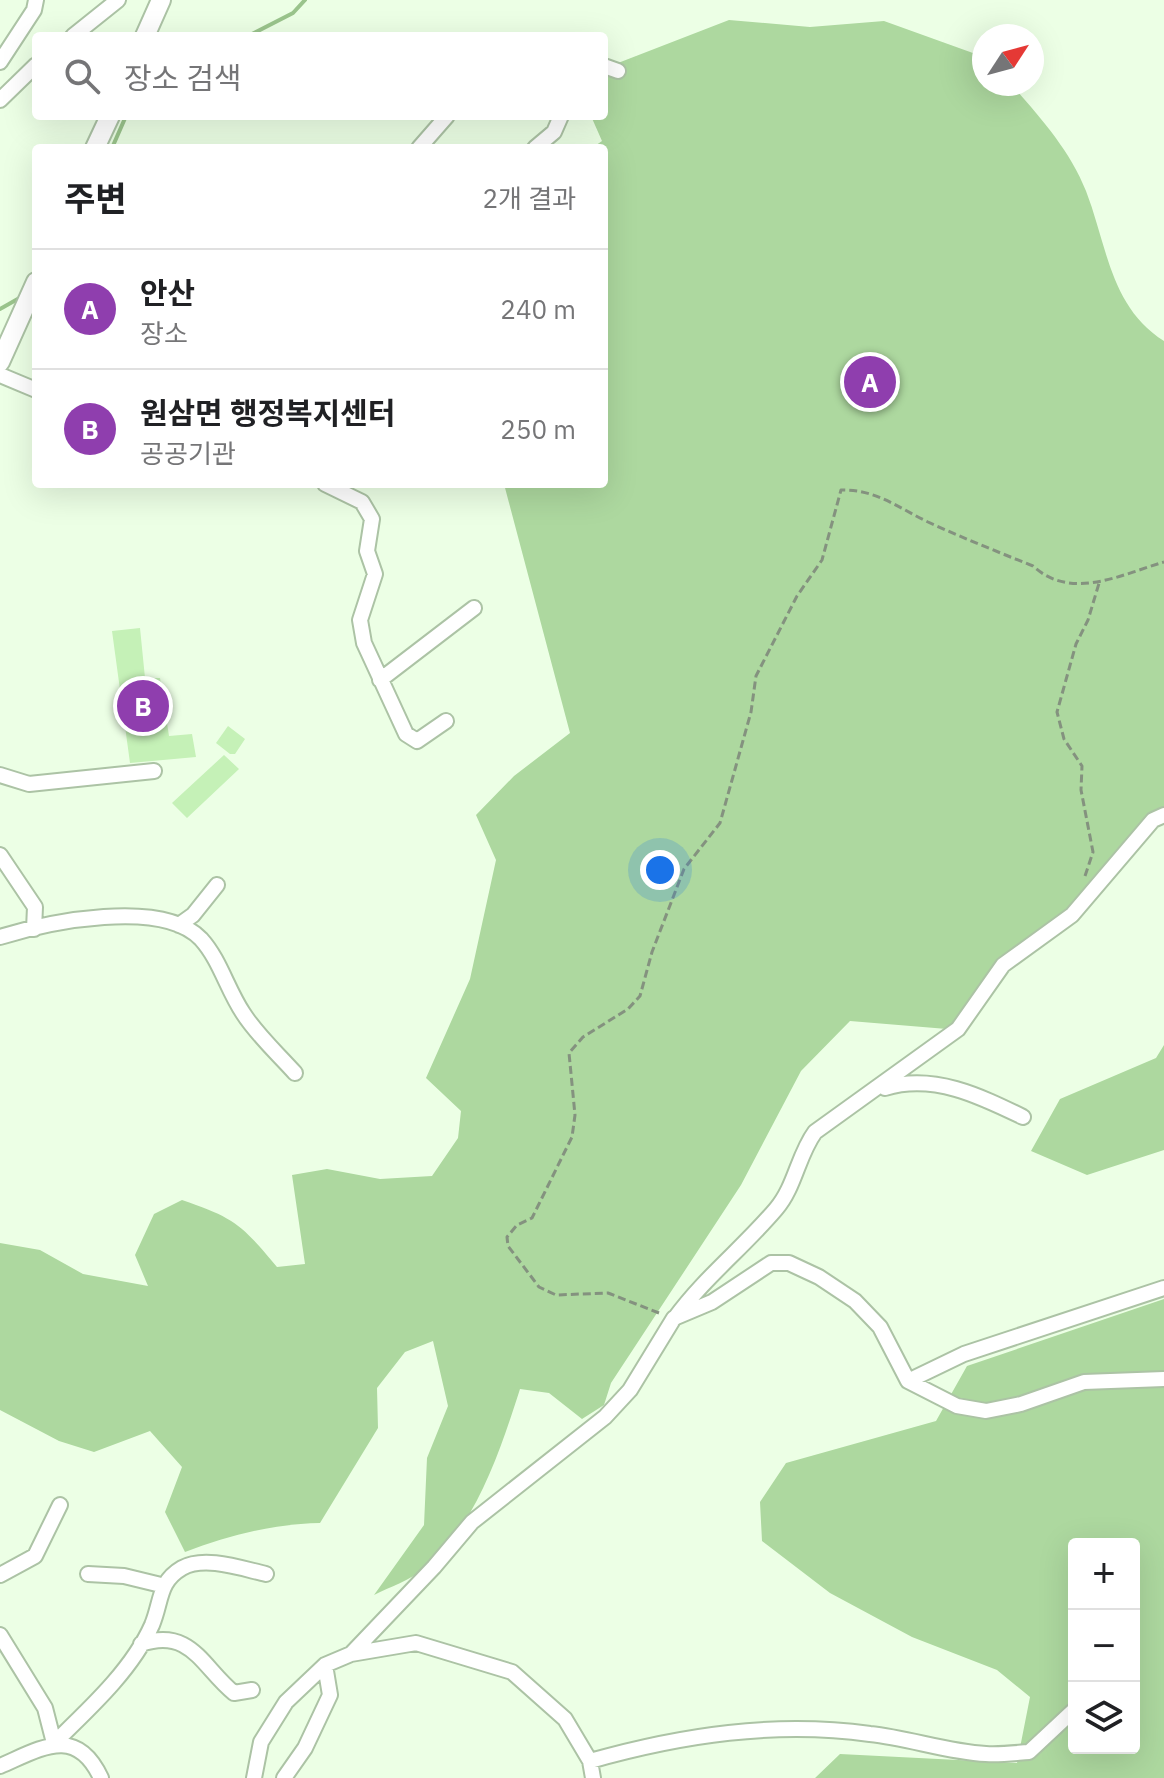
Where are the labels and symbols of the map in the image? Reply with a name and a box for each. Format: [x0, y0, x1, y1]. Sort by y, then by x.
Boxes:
north arrow [972, 24, 1044, 96]
pin: A [844, 352, 896, 412]
pin: B [117, 676, 169, 736]
your location [640, 850, 680, 890]

